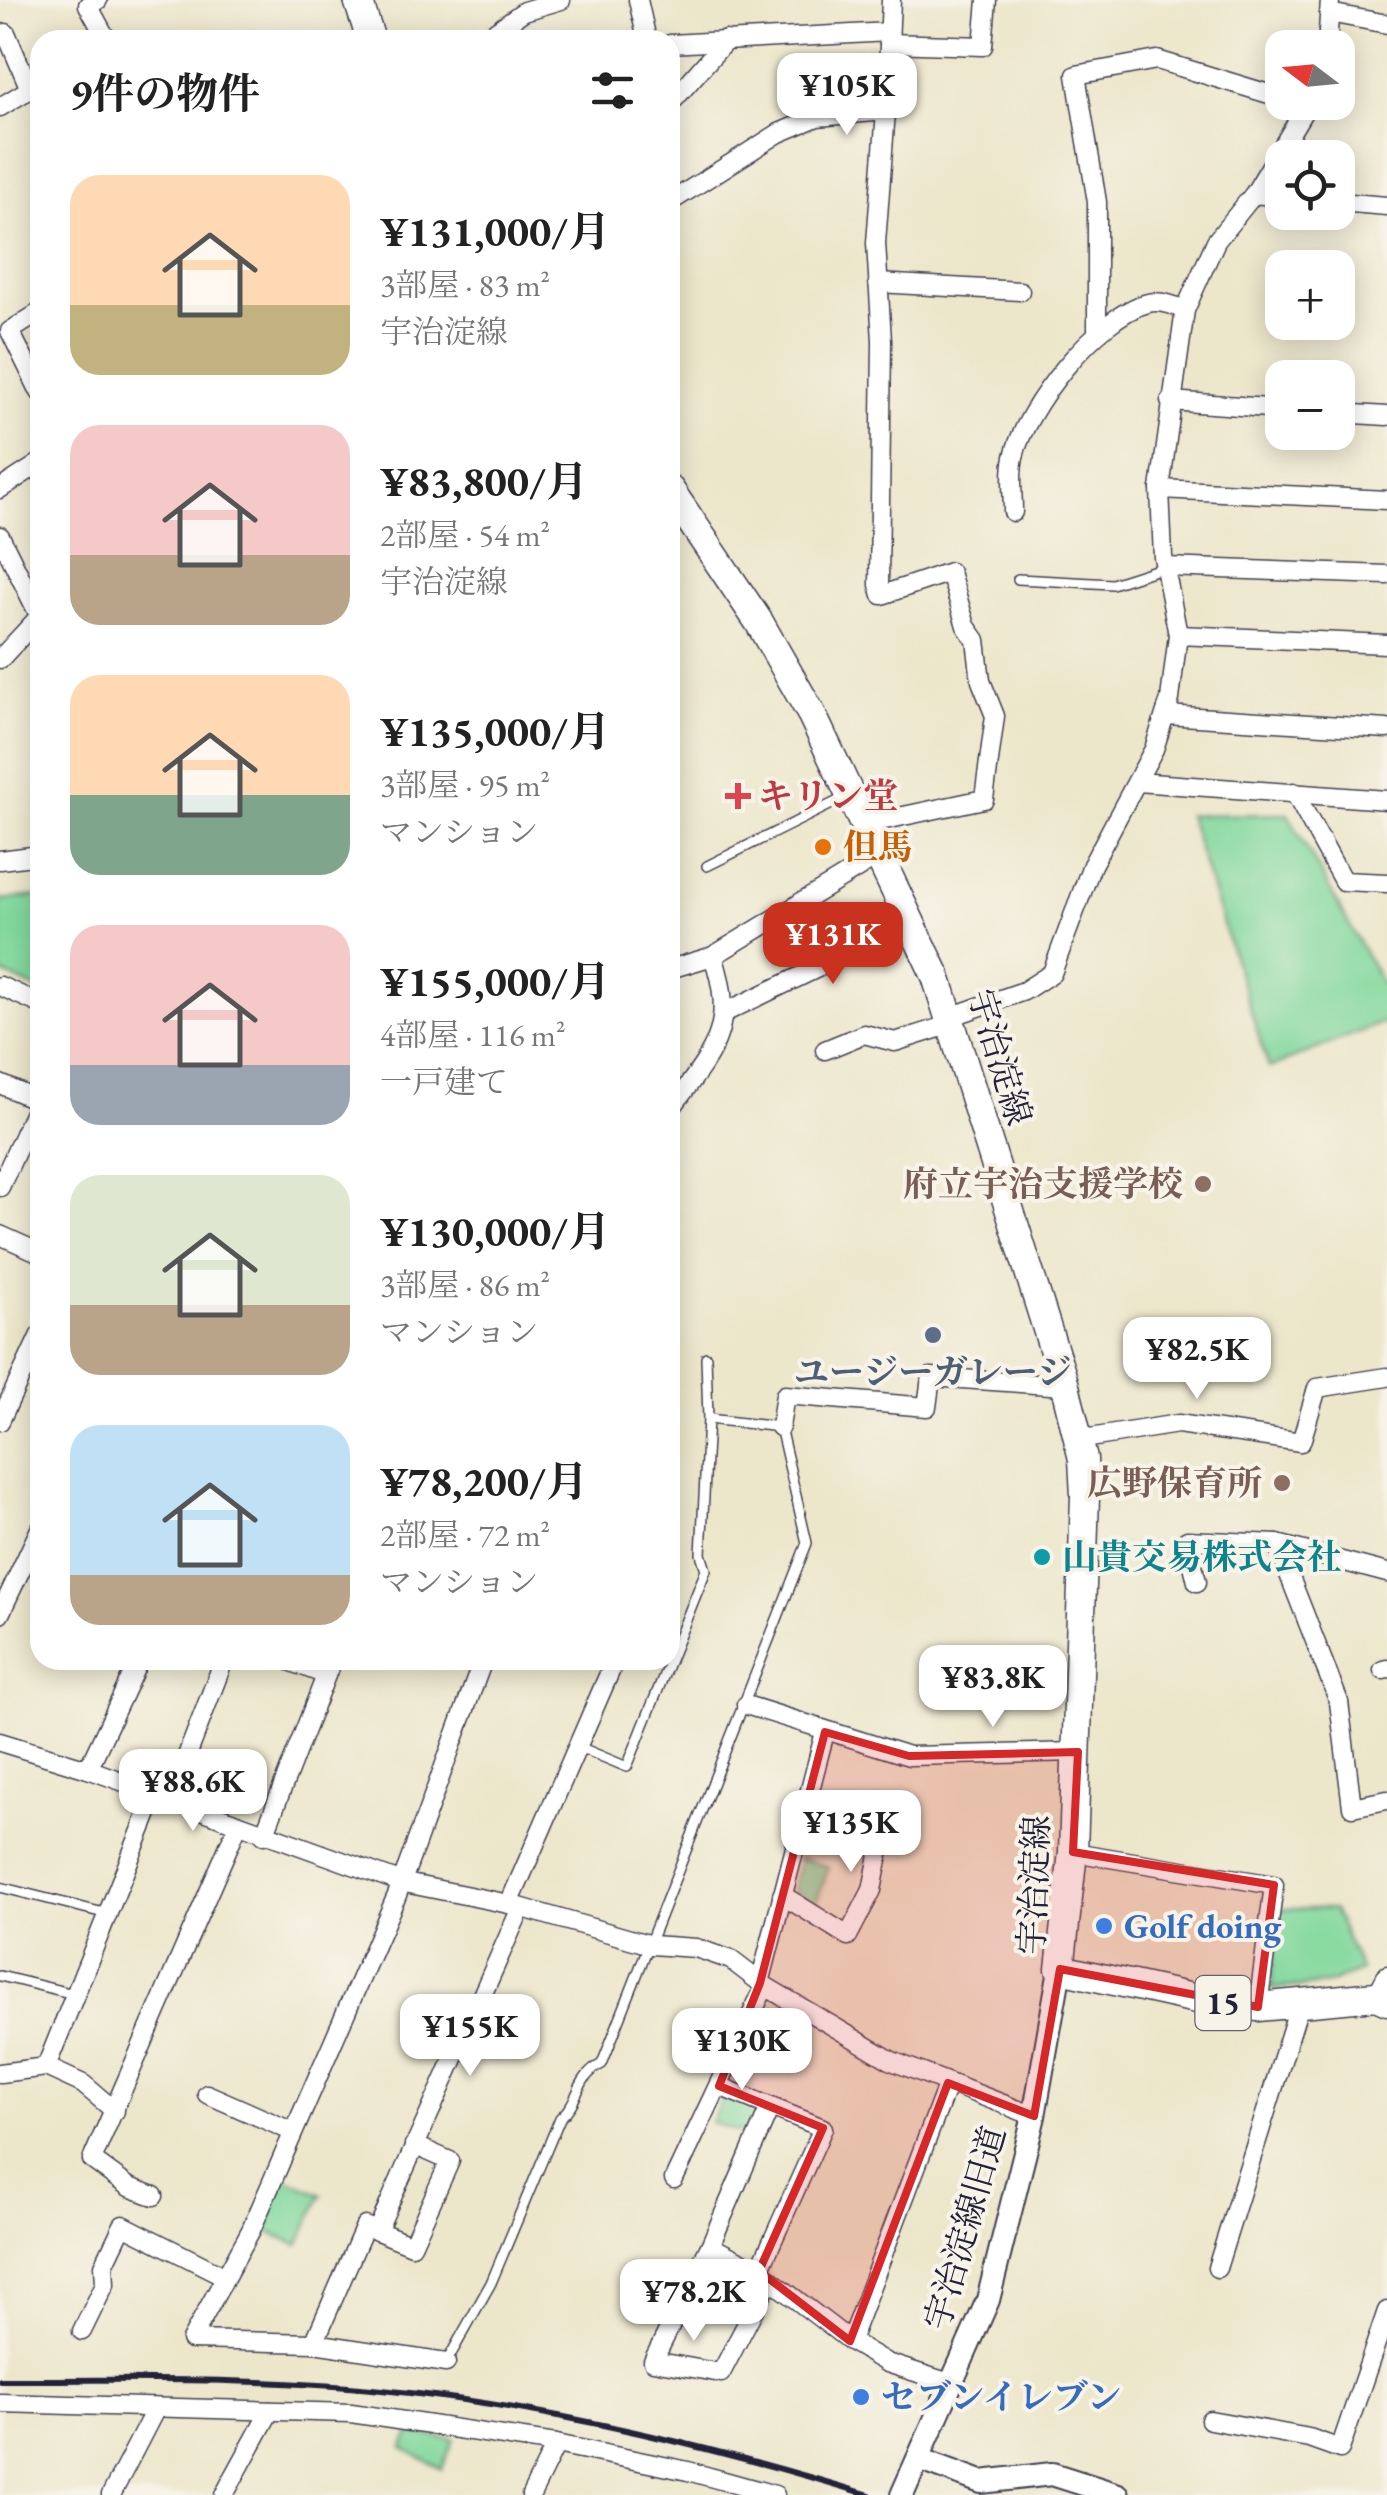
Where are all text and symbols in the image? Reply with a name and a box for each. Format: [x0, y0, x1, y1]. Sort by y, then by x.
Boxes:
north arrow [1265, 30, 1355, 120]
map controls [1265, 30, 1355, 450]
pin: ¥105K [777, 53, 917, 138]
icon: filters [585, 63, 640, 118]
text: ¥105K [799, 64, 895, 106]
text: 9件の物件 [70, 66, 260, 121]
button: locate [1265, 140, 1355, 230]
text: ¥131,000/月 [380, 204, 610, 259]
icon: home [150, 215, 270, 335]
button: + [1265, 250, 1355, 340]
text: 3部屋 · 83 m² [380, 264, 550, 306]
text: 宇治淀線 [380, 311, 508, 353]
button: − [1265, 360, 1355, 450]
text: ¥83,800/月 [380, 454, 588, 509]
icon: home [150, 465, 270, 585]
text: 2部屋 · 54 m² [380, 514, 550, 556]
text: 宇治淀線 [380, 561, 508, 603]
text: ¥135,000/月 [380, 704, 610, 759]
icon: home [150, 715, 270, 835]
text: 3部屋 · 95 m² [380, 764, 550, 806]
place label: キリン堂 [758, 773, 898, 818]
marker: キリン堂 [727, 785, 749, 807]
text: マンション [380, 811, 539, 853]
place label: 但馬 [843, 824, 913, 869]
marker: 但馬 [812, 836, 834, 858]
pin: ¥131K [763, 902, 903, 987]
text: ¥131K [785, 913, 881, 955]
text: ¥155,000/月 [380, 954, 610, 1009]
icon: home [150, 965, 270, 1085]
street label: 宇治淀線 [958, 983, 1042, 1130]
text: 4部屋 · 116 m² [380, 1014, 566, 1056]
text: 一戸建て [380, 1061, 508, 1103]
place label: 府立宇治支援学校 [903, 1161, 1183, 1206]
marker: 府立宇治支援学校 [1192, 1173, 1214, 1195]
text: ¥130,000/月 [380, 1204, 610, 1259]
icon: home [150, 1215, 270, 1335]
text: 3部屋 · 86 m² [380, 1264, 550, 1306]
text: マンション [380, 1311, 539, 1353]
pin: ¥82.5K [1116, 1317, 1278, 1402]
marker: ユージーガレージ [922, 1324, 944, 1346]
text: ¥82.5K [1145, 1328, 1249, 1370]
place label: ユージーガレージ [794, 1349, 1072, 1394]
text: ¥78,200/月 [380, 1454, 588, 1509]
place label: 広野保育所 [1087, 1460, 1262, 1505]
icon: home [150, 1465, 270, 1585]
marker: 広野保育所 [1271, 1472, 1293, 1494]
text: 2部屋 · 72 m² [380, 1514, 550, 1556]
place label: 山貴交易株式会社 [1062, 1534, 1342, 1579]
marker: 山貴交易株式会社 [1031, 1546, 1053, 1568]
text: マンション [380, 1561, 539, 1603]
pin: ¥83.8K [912, 1645, 1074, 1730]
text: ¥83.8K [941, 1656, 1045, 1698]
pin: ¥88.6K [112, 1749, 274, 1834]
text: ¥88.6K [141, 1760, 245, 1802]
pin: ¥135K [781, 1790, 921, 1875]
text: ¥135K [803, 1801, 899, 1843]
street label: 宇治淀線 [1009, 1814, 1058, 1956]
place label: Golf doing [1124, 1903, 1282, 1948]
marker: Golf doing [1093, 1915, 1115, 1937]
road number: 15 [1196, 1976, 1250, 2030]
pin: ¥155K [400, 1994, 540, 2079]
text: ¥155K [422, 2005, 518, 2047]
pin: ¥130K [672, 2008, 812, 2093]
text: ¥130K [694, 2019, 790, 2061]
street label: 宇治淀線旧道 [914, 2121, 1015, 2335]
pin: ¥78.2K [613, 2259, 775, 2344]
text: ¥78.2K [642, 2270, 746, 2312]
place label: セブンイレブン [881, 2374, 1121, 2419]
marker: セブンイレブン [850, 2386, 872, 2408]

